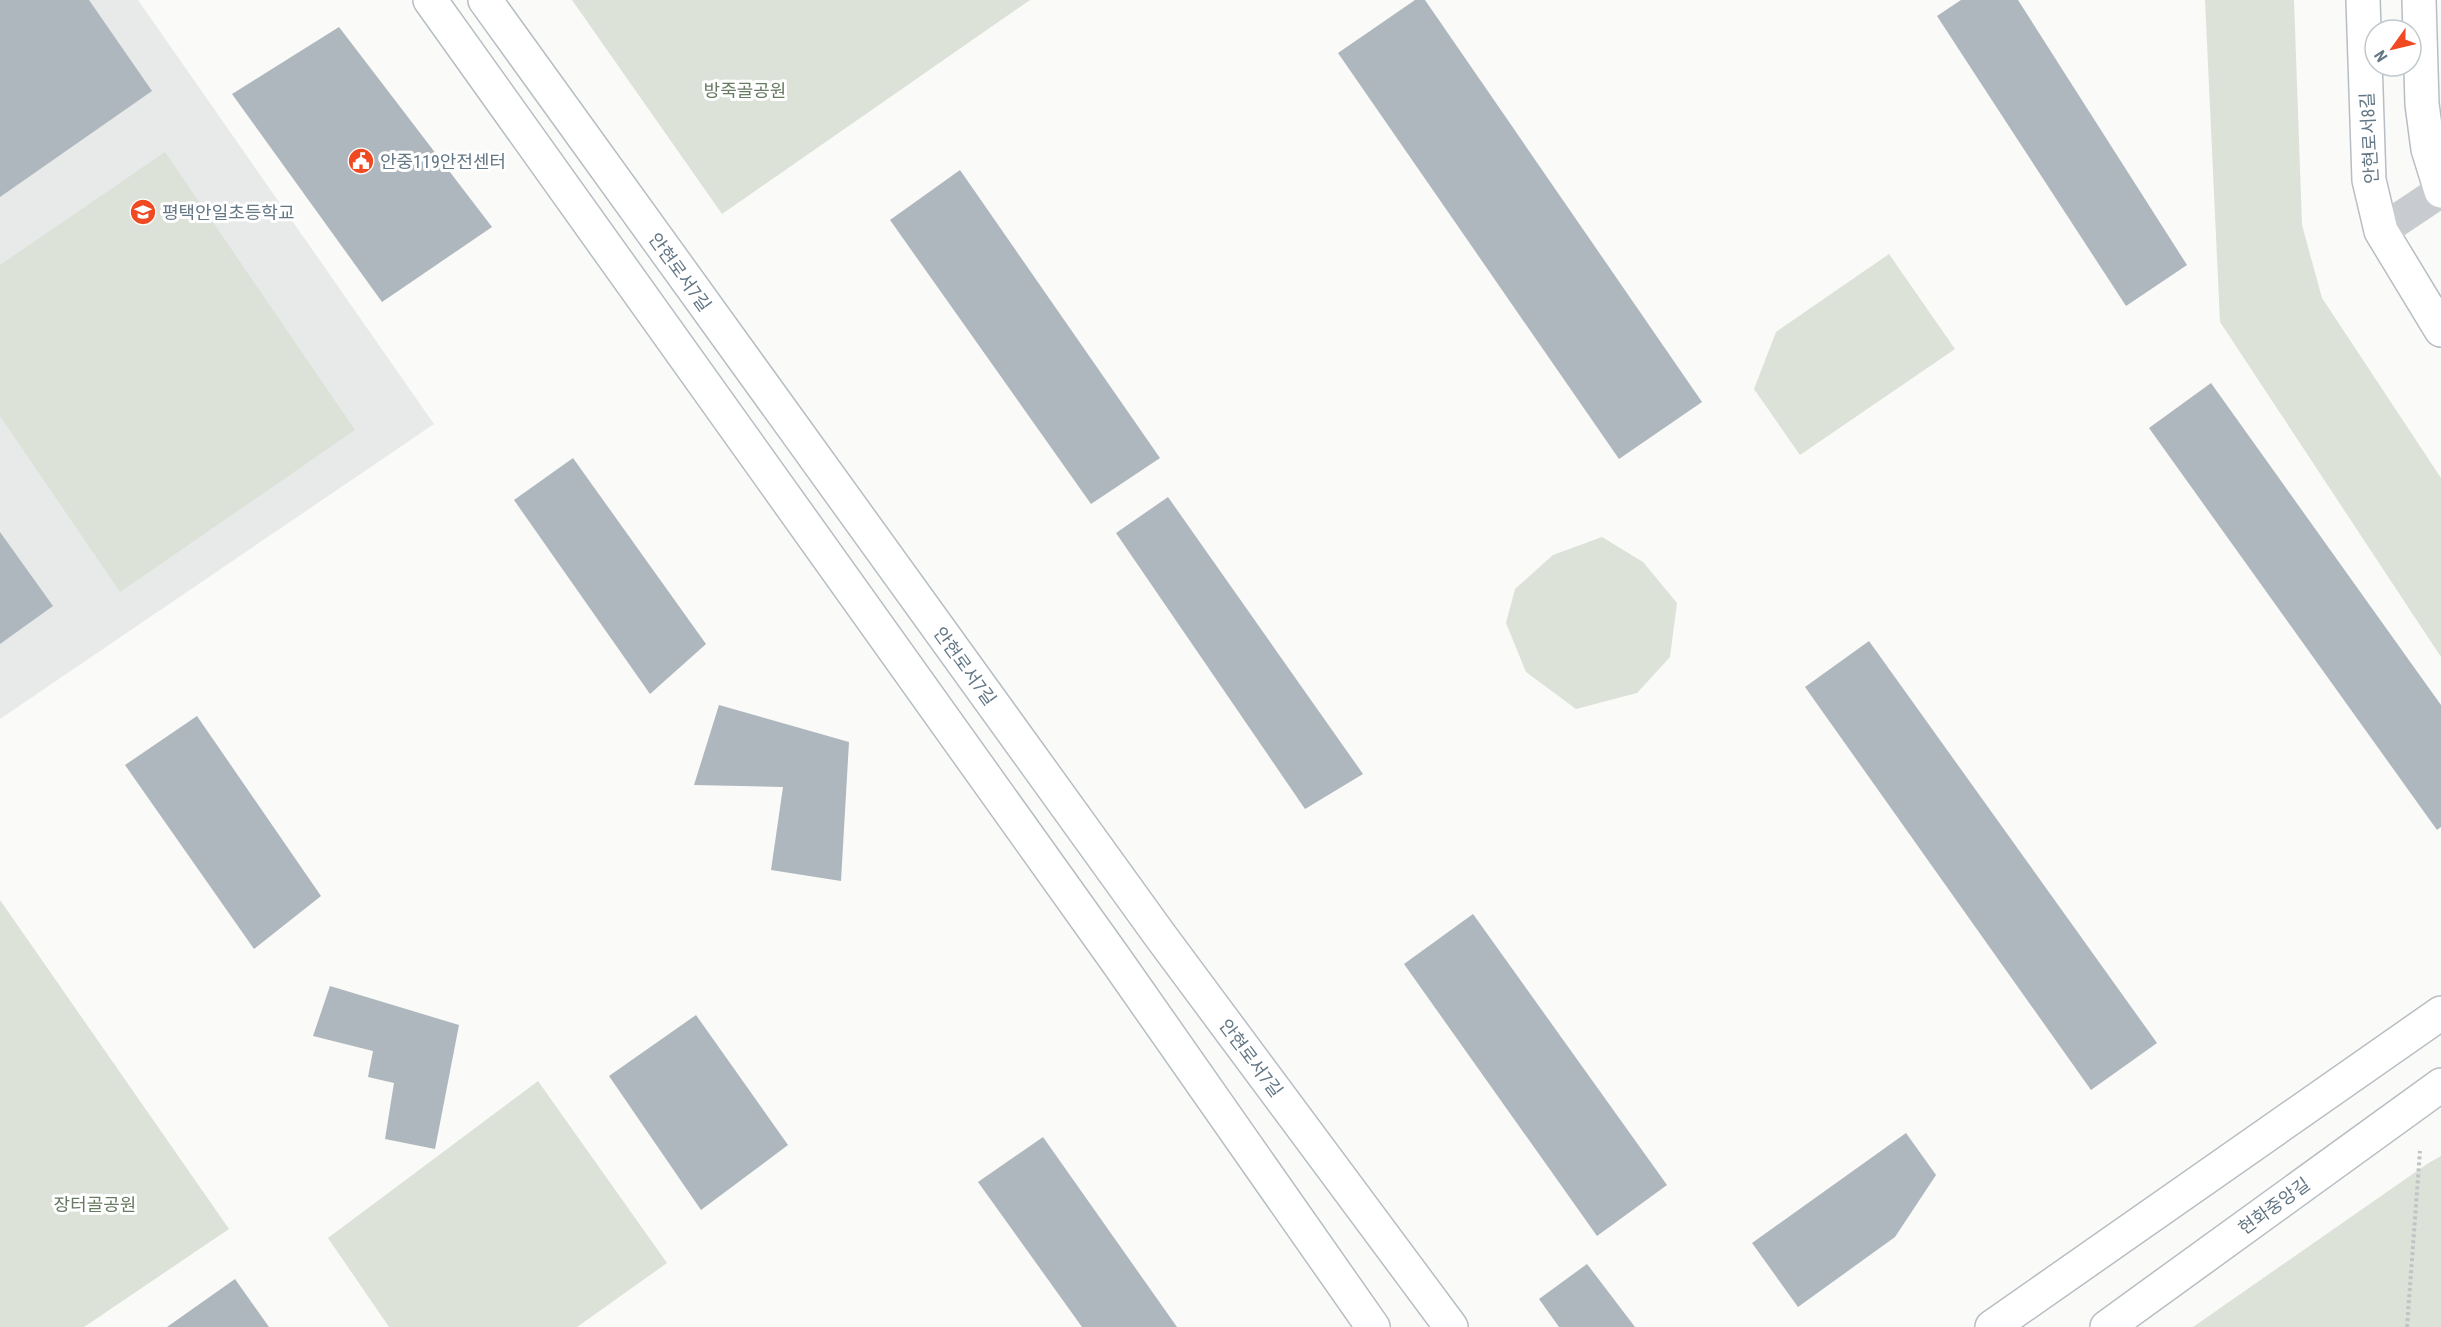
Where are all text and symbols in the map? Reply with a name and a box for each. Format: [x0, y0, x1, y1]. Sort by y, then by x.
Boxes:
north arrow [2363, 18, 2423, 78]
text: N [2370, 47, 2392, 65]
park label: 방죽골공원 [704, 80, 786, 101]
street label: 안현로서8길 [2356, 92, 2382, 184]
public building icon: 안중119안전센터 [346, 146, 376, 176]
place label: 안중119안전센터 [380, 151, 506, 172]
school or university icon: 평택안일초등학교 [128, 197, 158, 227]
place label: 평택안일초등학교 [162, 202, 294, 223]
street label: 안현로서7길 [645, 229, 715, 315]
street label: 안현로서7길 [930, 623, 1000, 709]
street label: 안현로서7길 [1215, 1015, 1287, 1101]
street label: 현화중앙길 [2234, 1173, 2314, 1239]
park label: 장터골공원 [54, 1194, 136, 1215]

